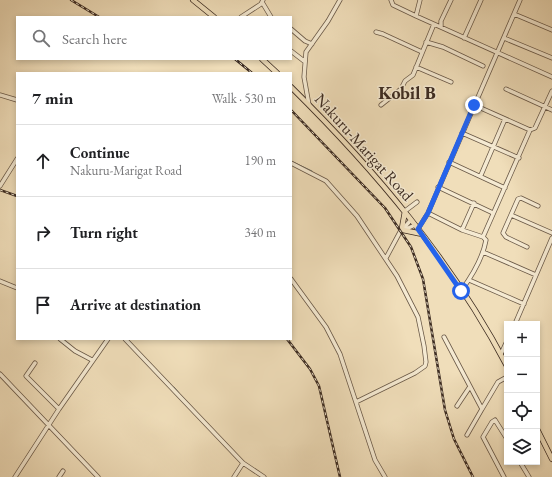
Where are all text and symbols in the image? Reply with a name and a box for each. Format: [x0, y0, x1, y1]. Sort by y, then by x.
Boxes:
search box [16, 16, 292, 60]
icon: search [30, 27, 52, 49]
text: Search here [62, 29, 127, 48]
district label: Kobil B [378, 81, 436, 104]
text: 7 min [32, 87, 73, 109]
street label: Nakuru-Marigat Road [310, 89, 419, 206]
text: Walk · 530 m [212, 90, 276, 107]
route end [465, 96, 483, 114]
text: Continue [70, 143, 130, 162]
icon: ahead [32, 150, 54, 172]
text: 190 m [245, 152, 276, 169]
text: Nakuru-Marigat Road [70, 162, 182, 179]
icon: right [32, 222, 54, 244]
text: Turn right [70, 223, 138, 242]
text: 340 m [245, 224, 276, 241]
route start [452, 282, 470, 300]
icon: arrive [32, 294, 54, 316]
text: Arrive at destination [70, 295, 201, 314]
map controls [504, 321, 540, 465]
button: + [504, 321, 540, 357]
button: − [504, 357, 540, 393]
button: locate [504, 393, 540, 429]
button: layers [504, 429, 540, 465]

